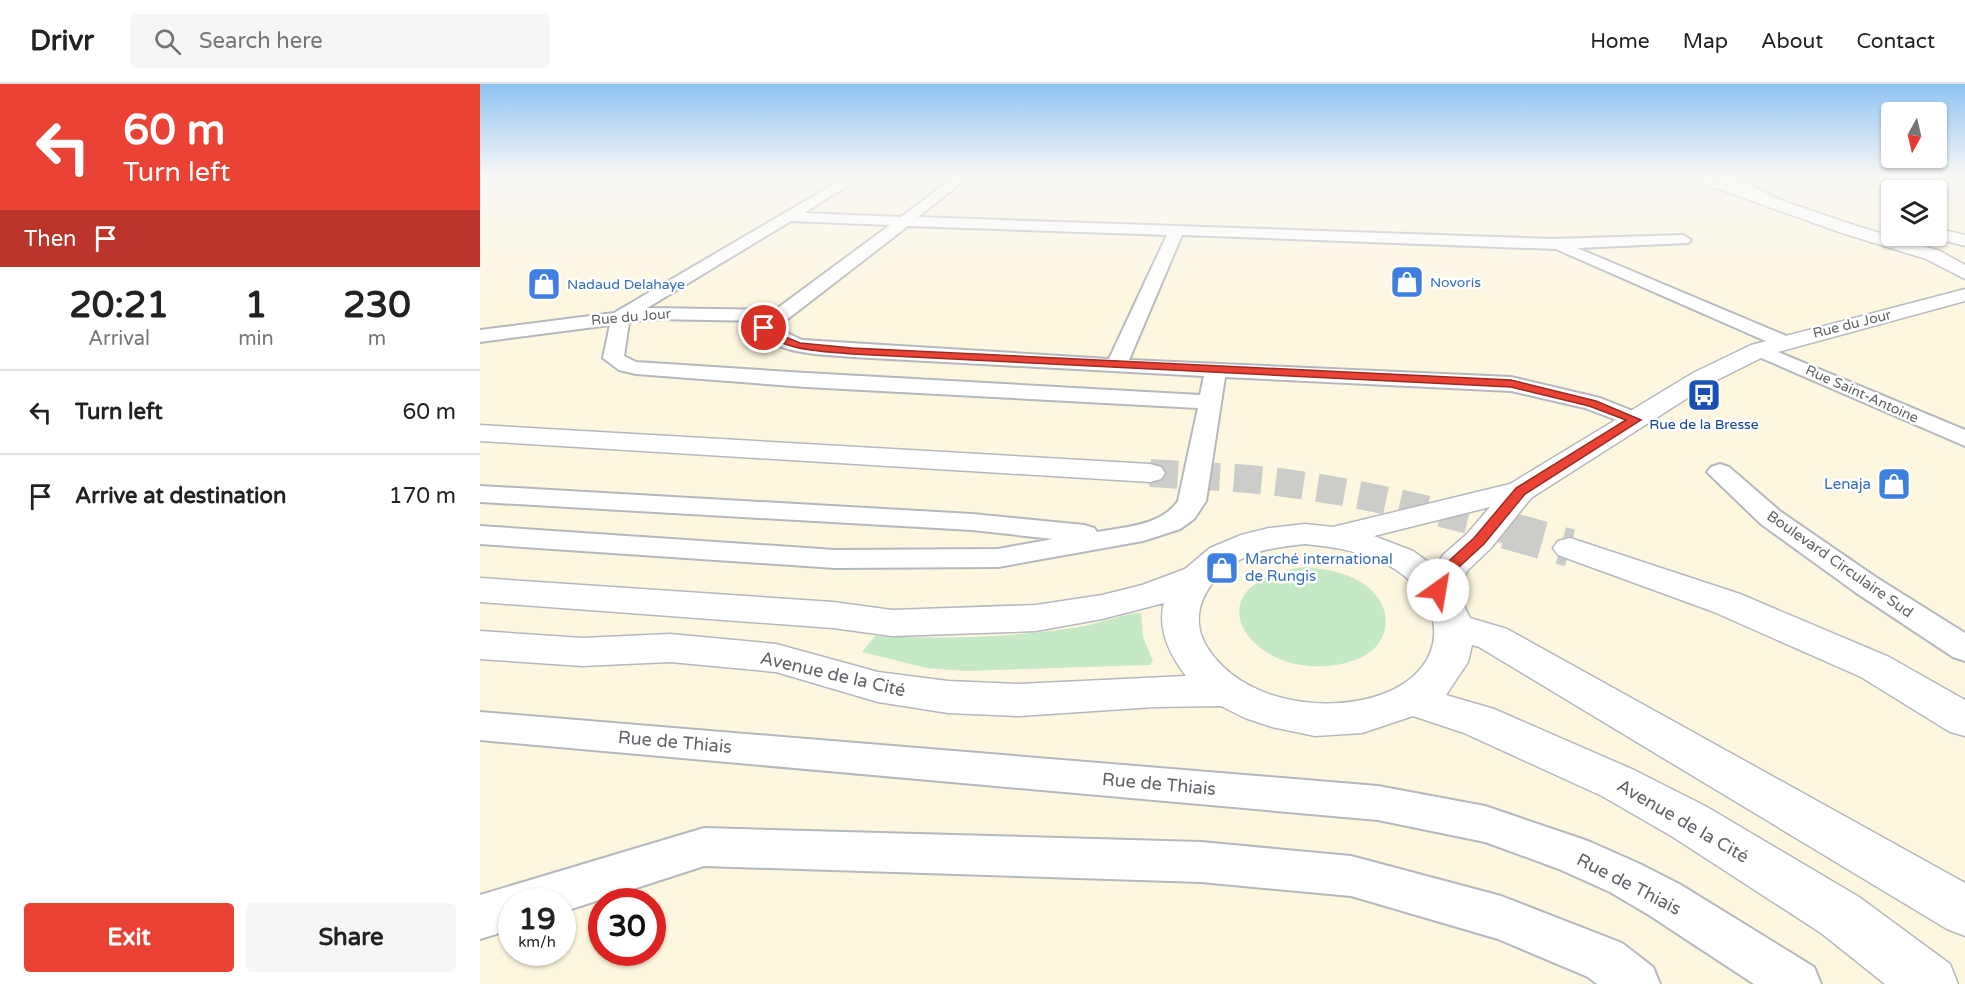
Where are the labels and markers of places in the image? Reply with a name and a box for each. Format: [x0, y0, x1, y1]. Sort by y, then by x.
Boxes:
shop icon: Novoris [1389, 264, 1425, 300]
shop icon: Nadaud Delahaye [526, 266, 562, 302]
place label: Novoris [1430, 274, 1481, 291]
place label: Nadaud Delahaye [567, 276, 685, 293]
pin [738, 302, 789, 353]
bus stop icon: Rue de la Bresse [1686, 377, 1722, 413]
place label: Rue de la Bresse [1649, 416, 1759, 433]
shop icon: Lenaja [1876, 466, 1912, 502]
place label: Lenaja [1824, 475, 1871, 493]
shop icon: Marché international de Rungis [1204, 550, 1240, 586]
place label: Marché international de Rungis [1245, 550, 1393, 585]

